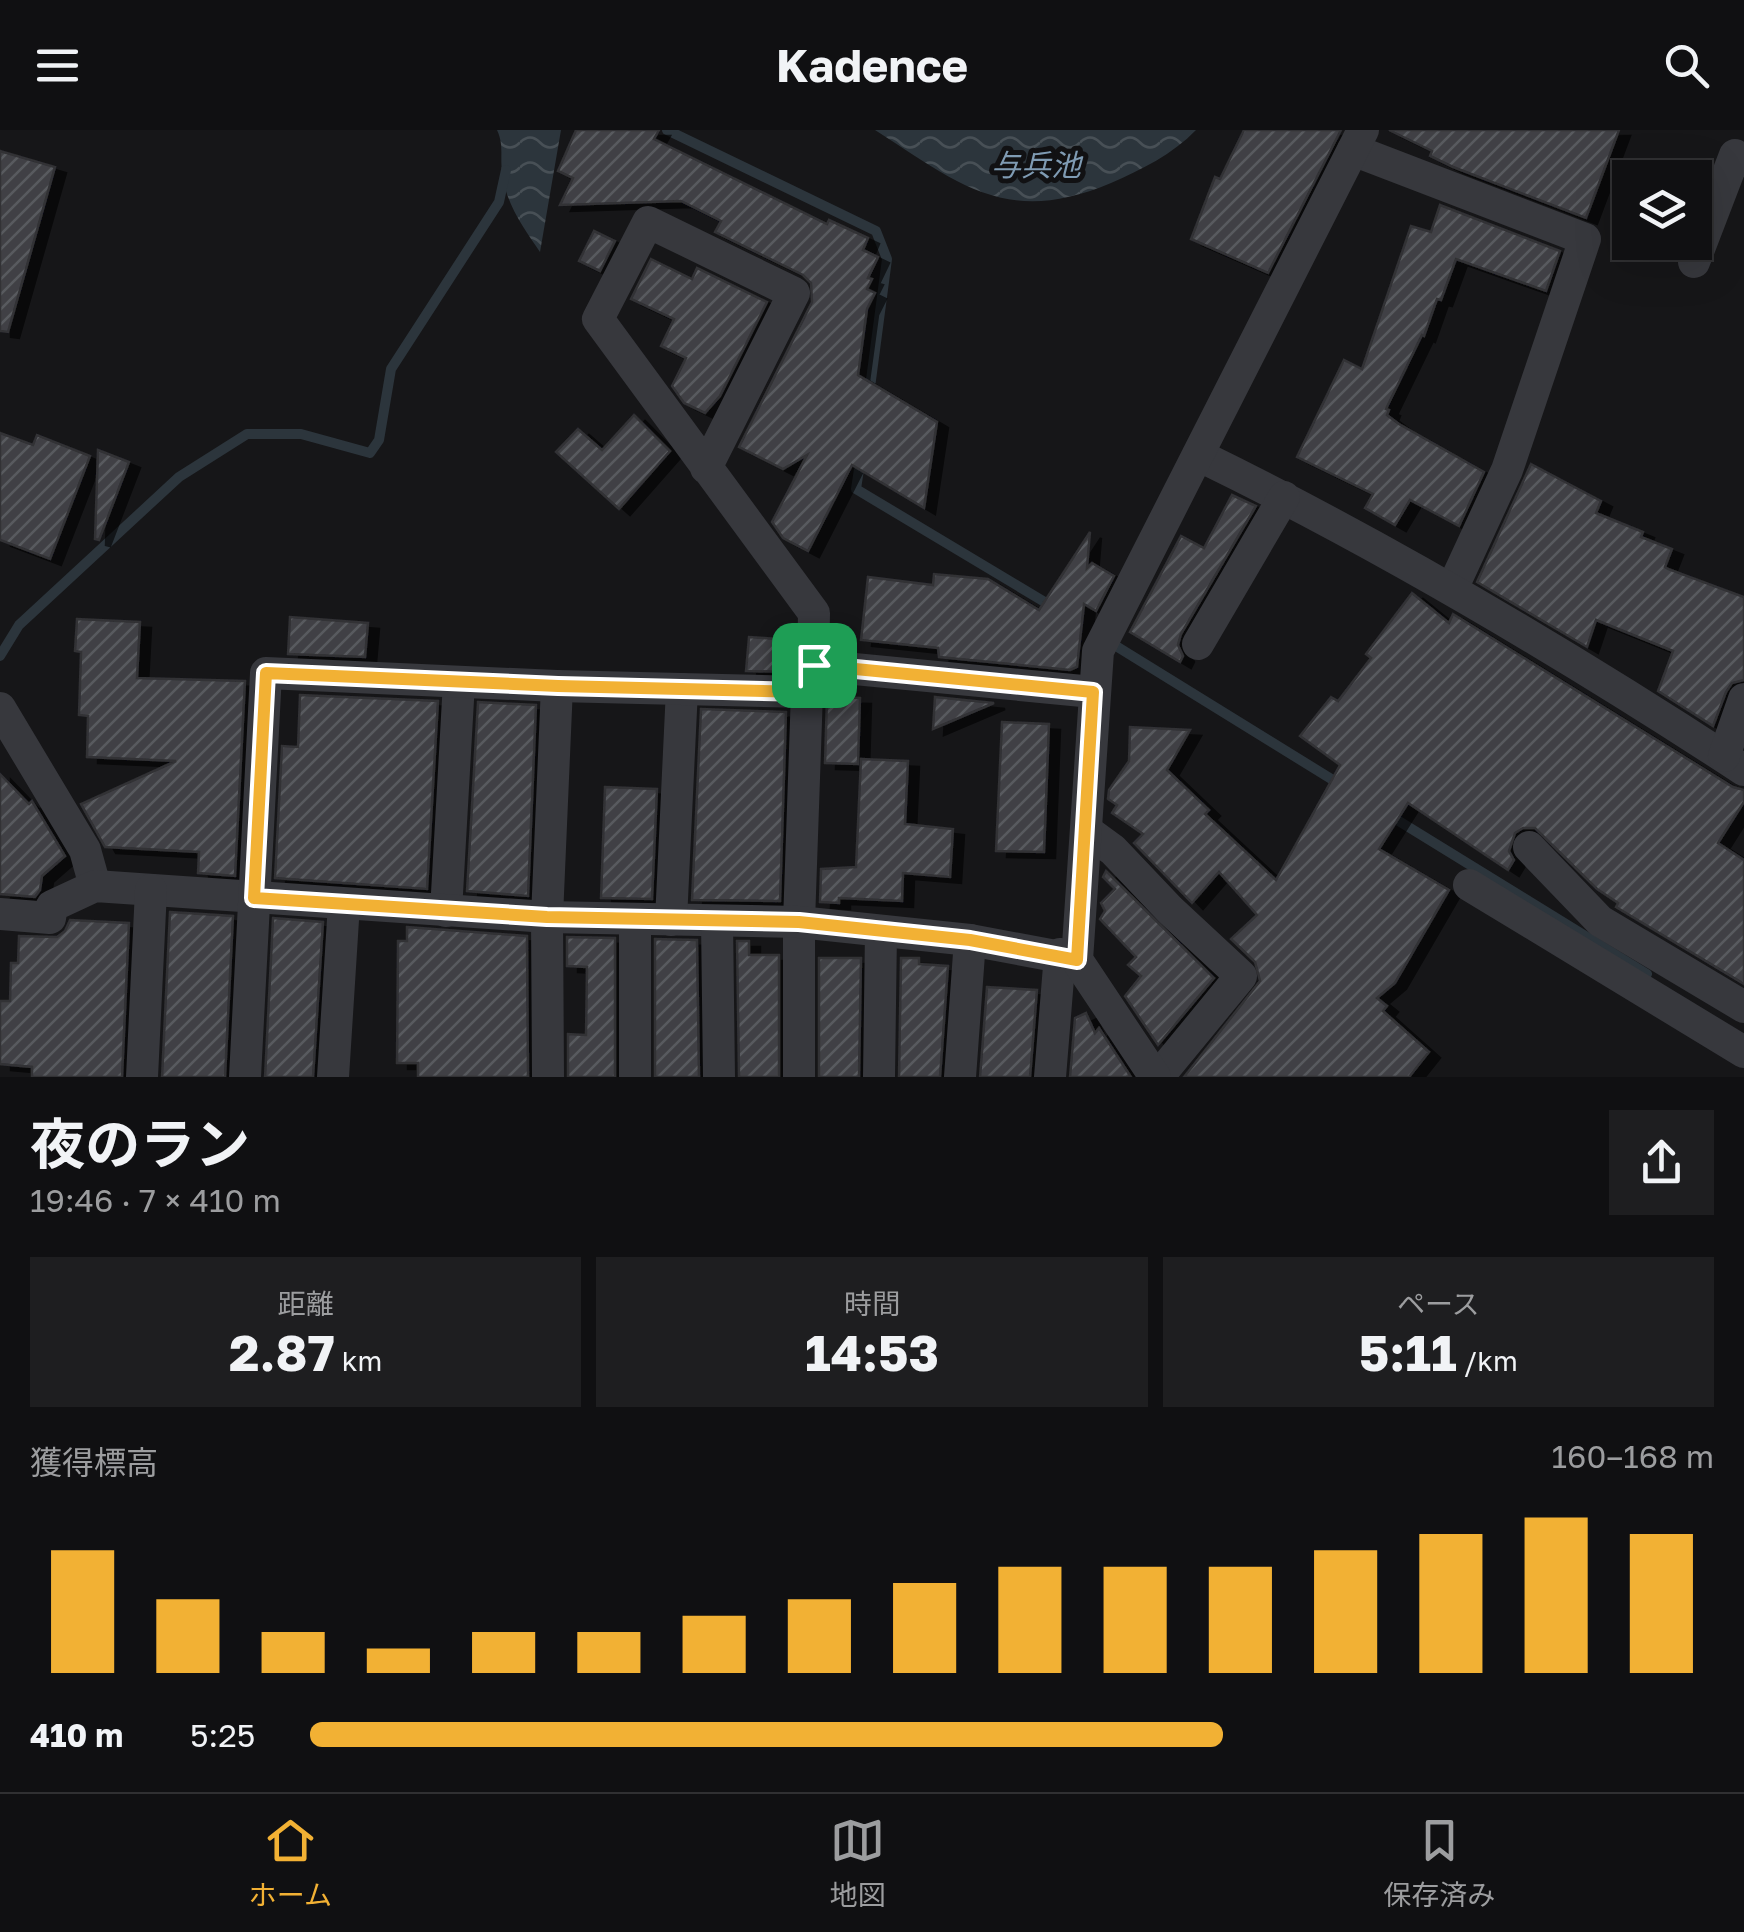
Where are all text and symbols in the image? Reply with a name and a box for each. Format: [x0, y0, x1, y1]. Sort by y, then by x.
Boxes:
icon: menu [30, 38, 85, 93]
text: Kadence [776, 38, 968, 92]
icon: search [1659, 38, 1714, 93]
water label: 与兵池 [991, 147, 1084, 183]
map controls [1612, 160, 1712, 260]
button: layers [1612, 160, 1712, 260]
pin [772, 623, 857, 708]
icon: arrive [787, 638, 842, 693]
text: 夜のラン [30, 1110, 250, 1176]
button: share [1609, 1110, 1714, 1215]
text: 19:46 · 7 × 410 m [30, 1181, 281, 1219]
text: 距離 [278, 1287, 334, 1320]
text: 時間 [844, 1287, 900, 1320]
text: ペース [1397, 1287, 1480, 1320]
text: 2.87 [229, 1322, 335, 1382]
text: 14:53 [805, 1322, 939, 1382]
text: 5:11 [1359, 1322, 1457, 1382]
text: km [335, 1344, 382, 1377]
text: /km [1457, 1344, 1518, 1377]
text: 160–168 m [1552, 1437, 1714, 1475]
text: 獲得標高 [30, 1443, 158, 1481]
text: 410 m [30, 1716, 123, 1754]
text: 5:25 [190, 1716, 255, 1754]
tab: ホーム [249, 1813, 332, 1913]
tab: 地図 [830, 1813, 886, 1913]
tab: 保存済み [1383, 1813, 1495, 1913]

